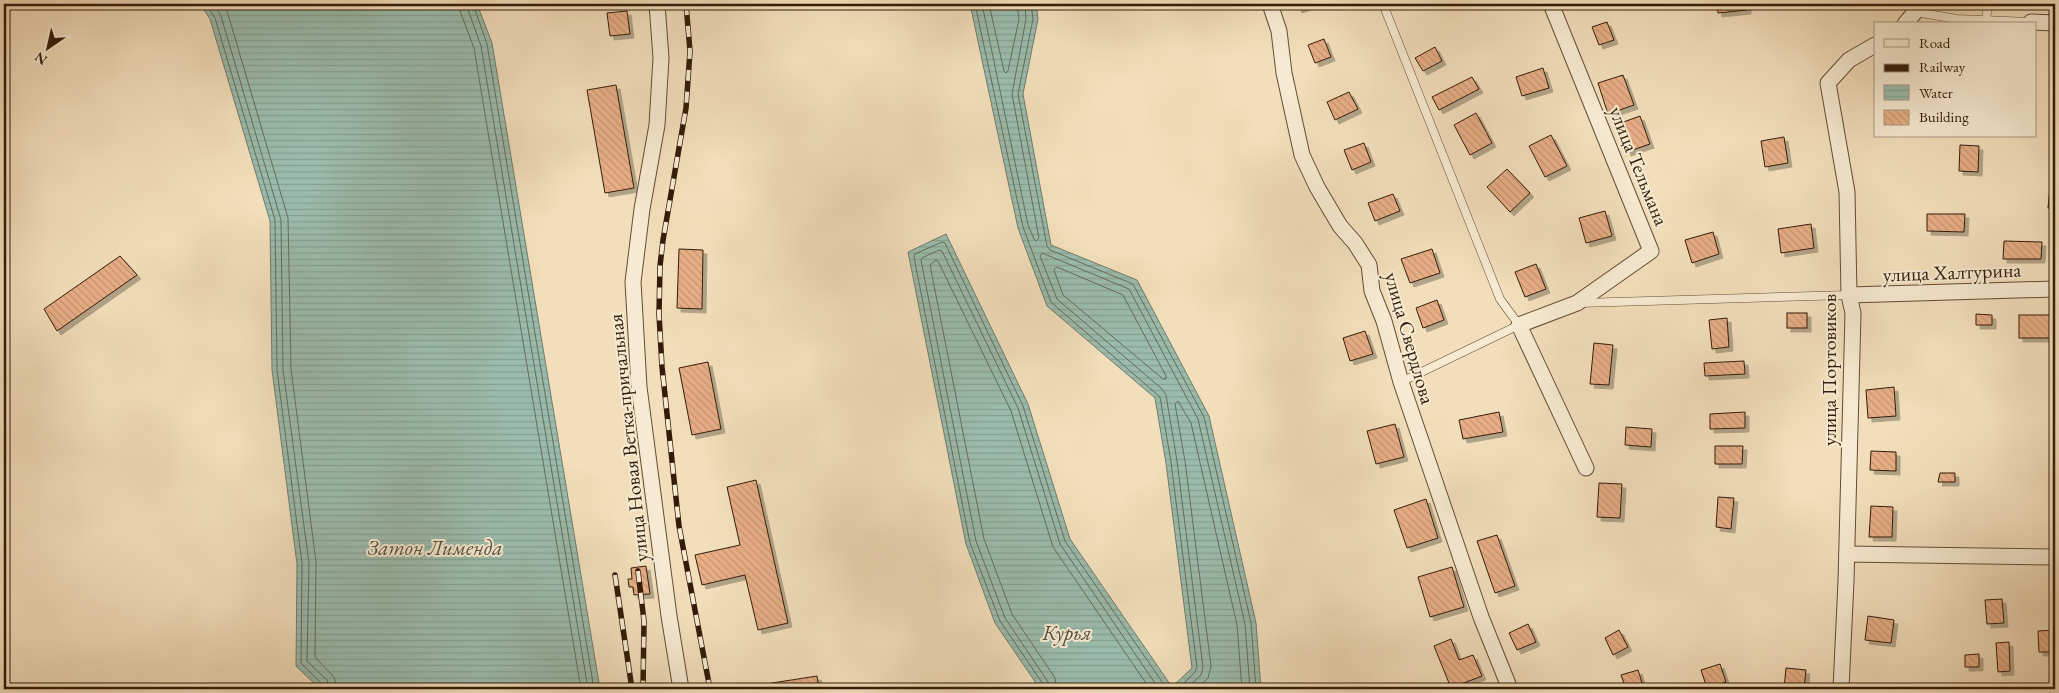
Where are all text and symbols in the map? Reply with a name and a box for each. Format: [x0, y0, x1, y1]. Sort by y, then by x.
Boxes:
north arrow [22, 22, 72, 72]
legend [1874, 22, 2036, 138]
text: Road [1919, 33, 1951, 52]
text: N [30, 48, 50, 69]
text: Railway [1919, 57, 1966, 76]
text: Water [1919, 83, 1953, 102]
street label: улица Тельмана [1603, 103, 1675, 229]
text: Building [1919, 107, 1969, 126]
street label: улица Халтурина [1882, 257, 2022, 287]
street label: улица Свердлова [1379, 269, 1441, 407]
street label: улица Портовиков [1816, 294, 1842, 446]
street label: улица Новая Ветка-причальная [602, 313, 654, 563]
water label: Затон Лименда [367, 534, 503, 561]
water label: Курья [1041, 619, 1092, 646]

